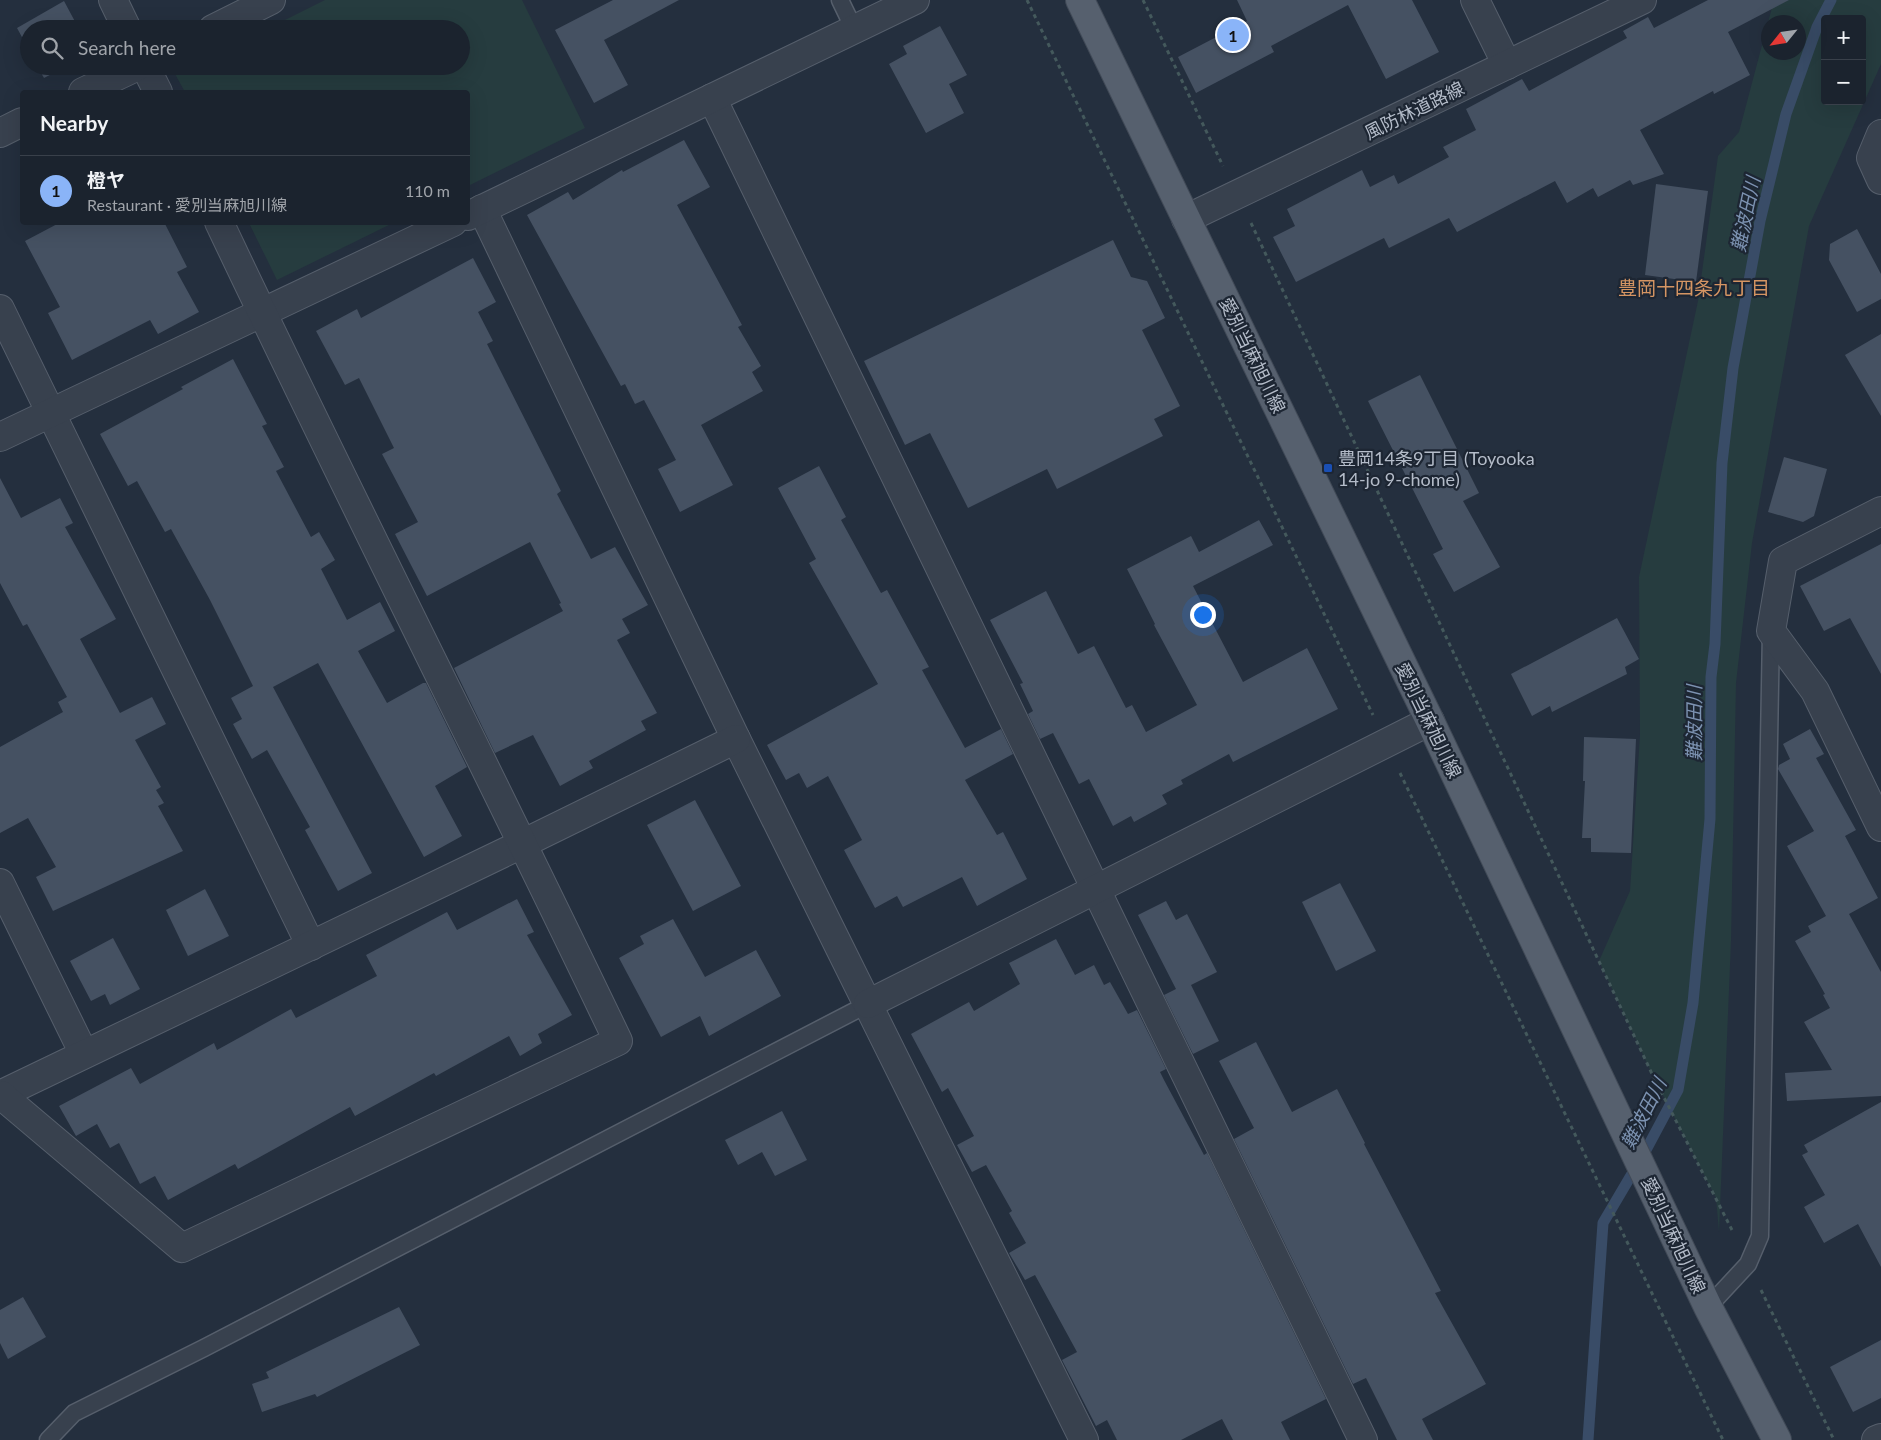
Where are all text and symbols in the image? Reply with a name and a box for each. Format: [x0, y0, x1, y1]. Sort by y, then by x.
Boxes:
north arrow [1761, 15, 1806, 60]
map controls [1821, 15, 1866, 105]
button: + [1821, 15, 1866, 60]
pin: 1 [1217, 16, 1249, 54]
search box [20, 20, 470, 75]
icon: search [38, 34, 66, 62]
text: Search here [78, 36, 176, 59]
button: − [1821, 60, 1866, 105]
street label: 風防林道路線 [1361, 76, 1467, 144]
text: Nearby [40, 110, 108, 135]
text: 橙ヤ [87, 168, 125, 191]
water label: 難波田川 [1726, 172, 1765, 254]
text: 1 [51, 181, 61, 200]
text: 110 m [405, 181, 450, 200]
text: Restaurant · 愛別当麻旭川線 [87, 195, 287, 214]
district label: 豊岡十四条九丁目 [1618, 276, 1770, 299]
street label: 愛別当麻旭川線 [1215, 294, 1291, 416]
place label: 豊岡14条9丁目 (Toyooka 14-jo 9-chome) [1338, 447, 1535, 490]
marker: 豊岡14条9丁目 (Toyooka 14-jo 9-chome) [1322, 462, 1334, 474]
your location [1190, 602, 1216, 628]
street label: 愛別当麻旭川線 [1391, 659, 1467, 781]
water label: 難波田川 [1682, 683, 1705, 761]
water label: 難波田川 [1615, 1072, 1671, 1152]
street label: 愛別当麻旭川線 [1637, 1173, 1711, 1297]

